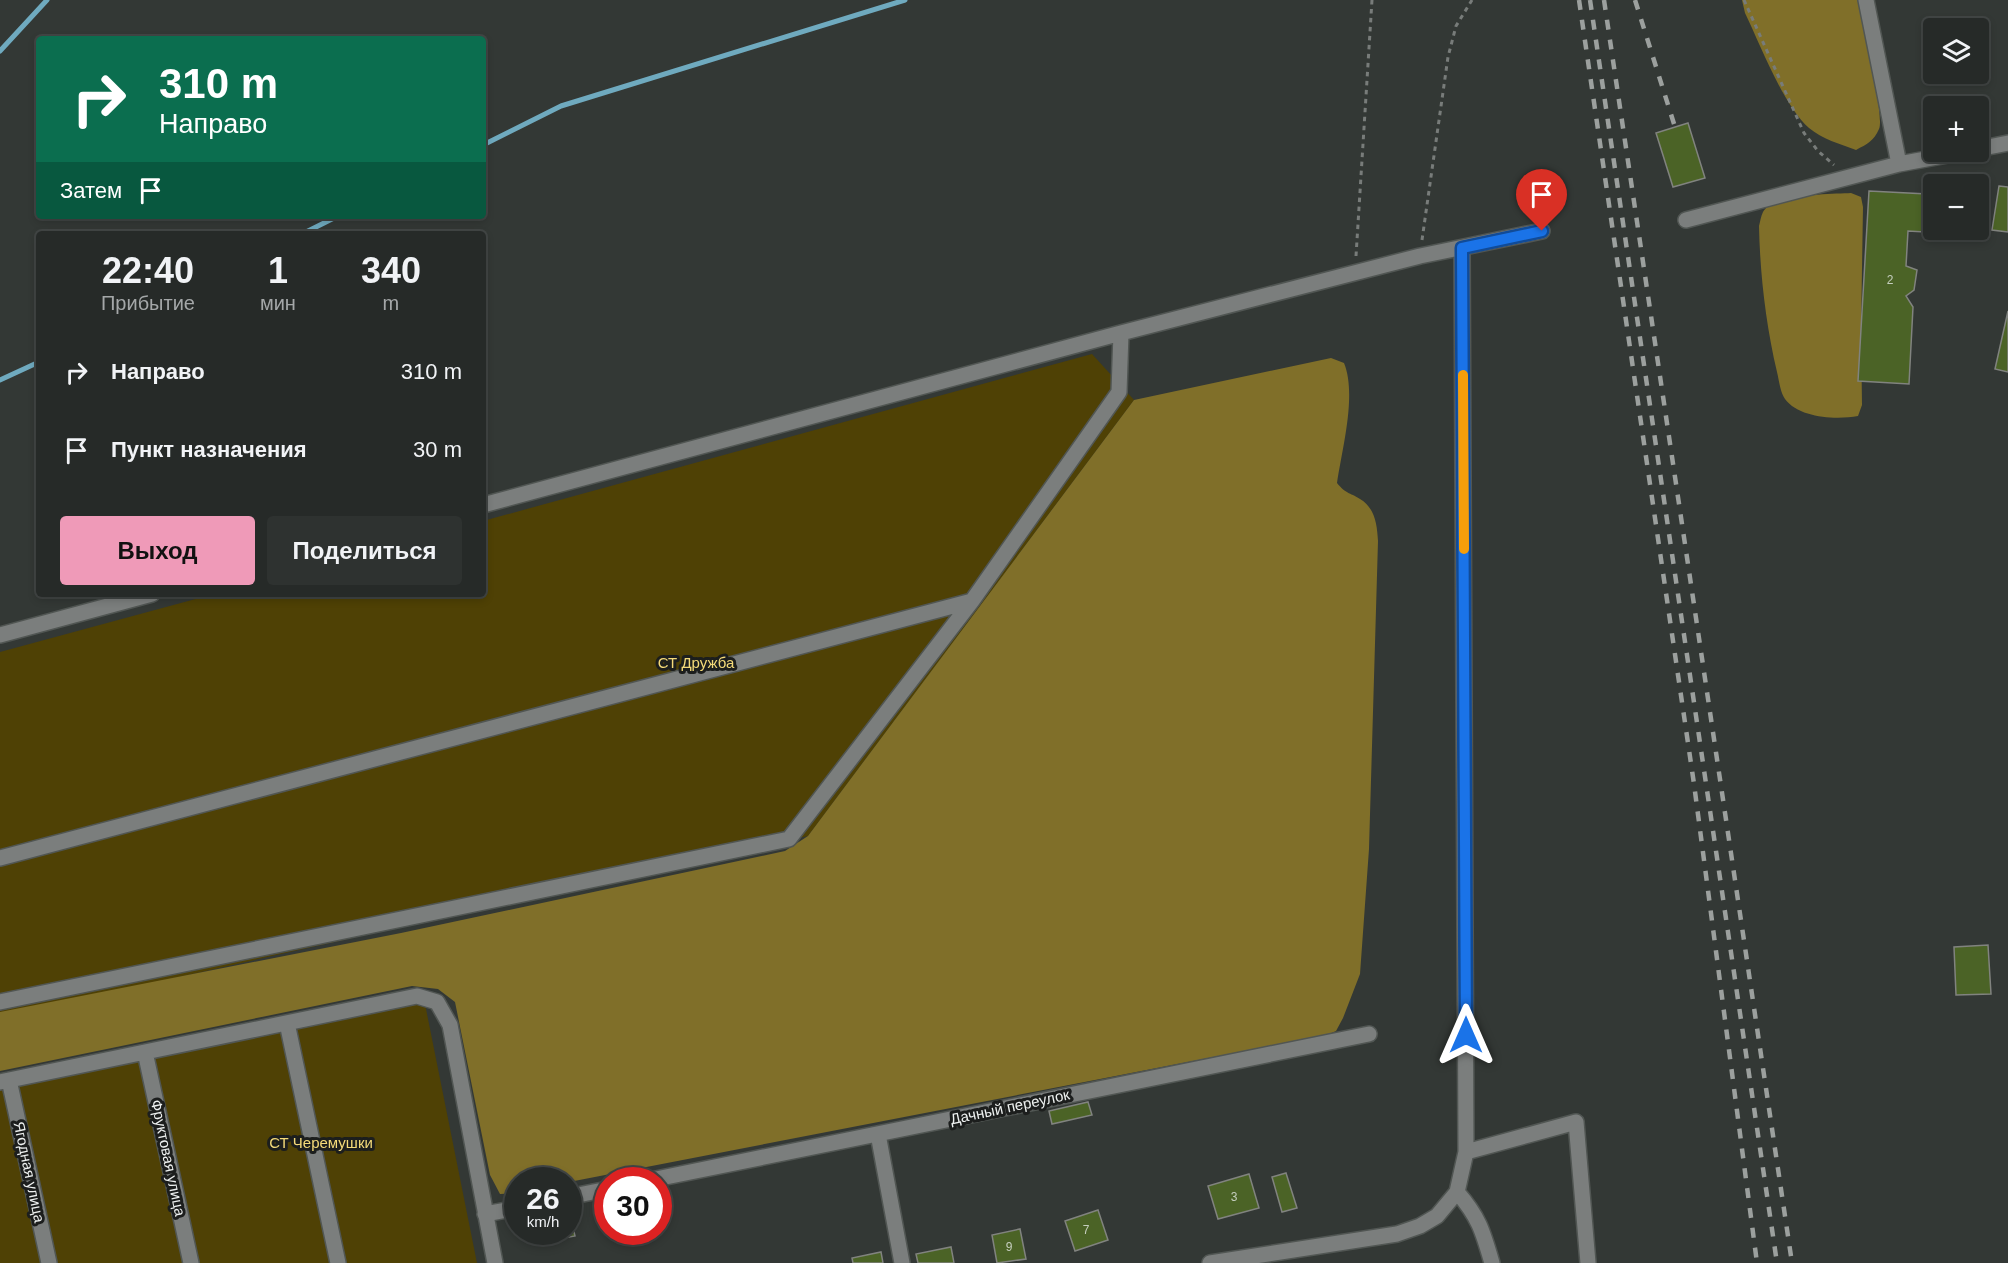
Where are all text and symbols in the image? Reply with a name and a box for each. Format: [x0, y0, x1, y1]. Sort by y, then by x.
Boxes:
map controls [1923, 18, 1989, 240]
button: layers [1923, 18, 1989, 84]
icon: right [60, 60, 138, 138]
text: 310 m [159, 60, 278, 107]
button: + [1923, 96, 1989, 162]
text: Направо [159, 109, 267, 139]
pin [1516, 169, 1567, 231]
icon: arrive [134, 174, 167, 207]
button: − [1923, 174, 1989, 240]
text: Затем [60, 178, 122, 203]
icon: arrive [1525, 178, 1558, 211]
text: 22:40 [102, 250, 194, 291]
text: 1 [268, 250, 288, 291]
text: 340 [361, 250, 421, 291]
house number: 2 [1887, 273, 1894, 287]
text: Прибытие [101, 292, 195, 314]
text: мин [260, 292, 296, 314]
text: m [383, 292, 399, 314]
icon: right [60, 356, 93, 389]
text: Направо [111, 359, 205, 384]
text: 310 m [401, 359, 462, 384]
icon: arrive [60, 434, 93, 467]
text: Пункт назначения [111, 437, 307, 462]
text: 30 m [413, 437, 462, 462]
button: Выход [60, 516, 255, 585]
button: Поделиться [267, 516, 462, 585]
park label: СТ Дружба [658, 654, 735, 671]
position arrow [1434, 1003, 1498, 1067]
street label: Дачный переулок [949, 1085, 1072, 1127]
street label: Фруктовая улица [148, 1098, 189, 1218]
street label: Ягодная улица [10, 1120, 49, 1225]
park label: СТ Черемушки [269, 1134, 373, 1151]
speed limit sign: 30 [594, 1167, 672, 1245]
text: 26 [526, 1182, 560, 1215]
house number: 3 [1231, 1190, 1238, 1204]
text: km/h [527, 1213, 559, 1230]
house number: 7 [1083, 1223, 1090, 1237]
house number: 9 [1006, 1240, 1013, 1254]

